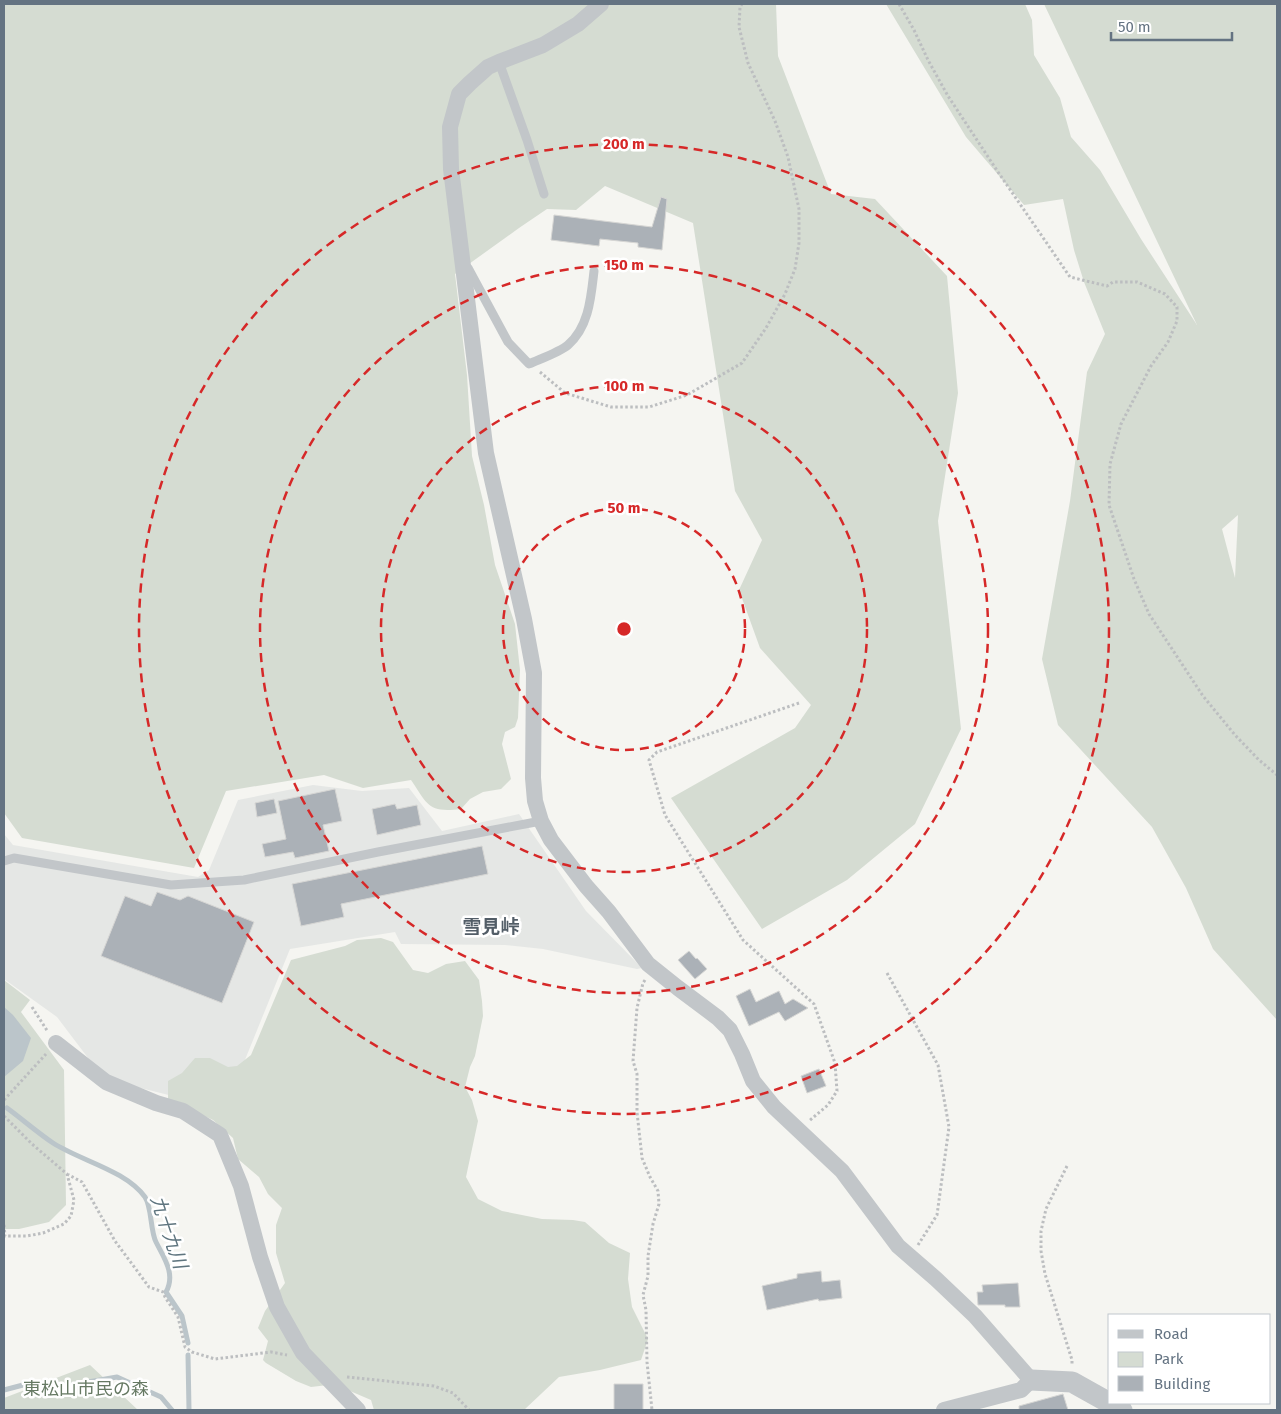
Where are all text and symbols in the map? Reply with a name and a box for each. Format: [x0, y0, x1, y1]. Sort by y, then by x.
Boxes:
scale bar [1111, 10, 1232, 42]
text: 50 m [1118, 18, 1151, 36]
text: 200 m [603, 135, 645, 153]
text: 150 m [604, 256, 644, 274]
text: 100 m [604, 377, 644, 395]
text: 50 m [607, 499, 641, 517]
centre of rings [615, 620, 633, 638]
district label: 雪見峠 [462, 915, 520, 938]
water label: 九十九川 [146, 1192, 193, 1274]
legend [1108, 1314, 1271, 1404]
text: Road [1154, 1325, 1189, 1343]
text: Park [1154, 1350, 1184, 1368]
text: Building [1154, 1375, 1210, 1393]
park label: 東松山市民の森 [23, 1378, 149, 1400]

